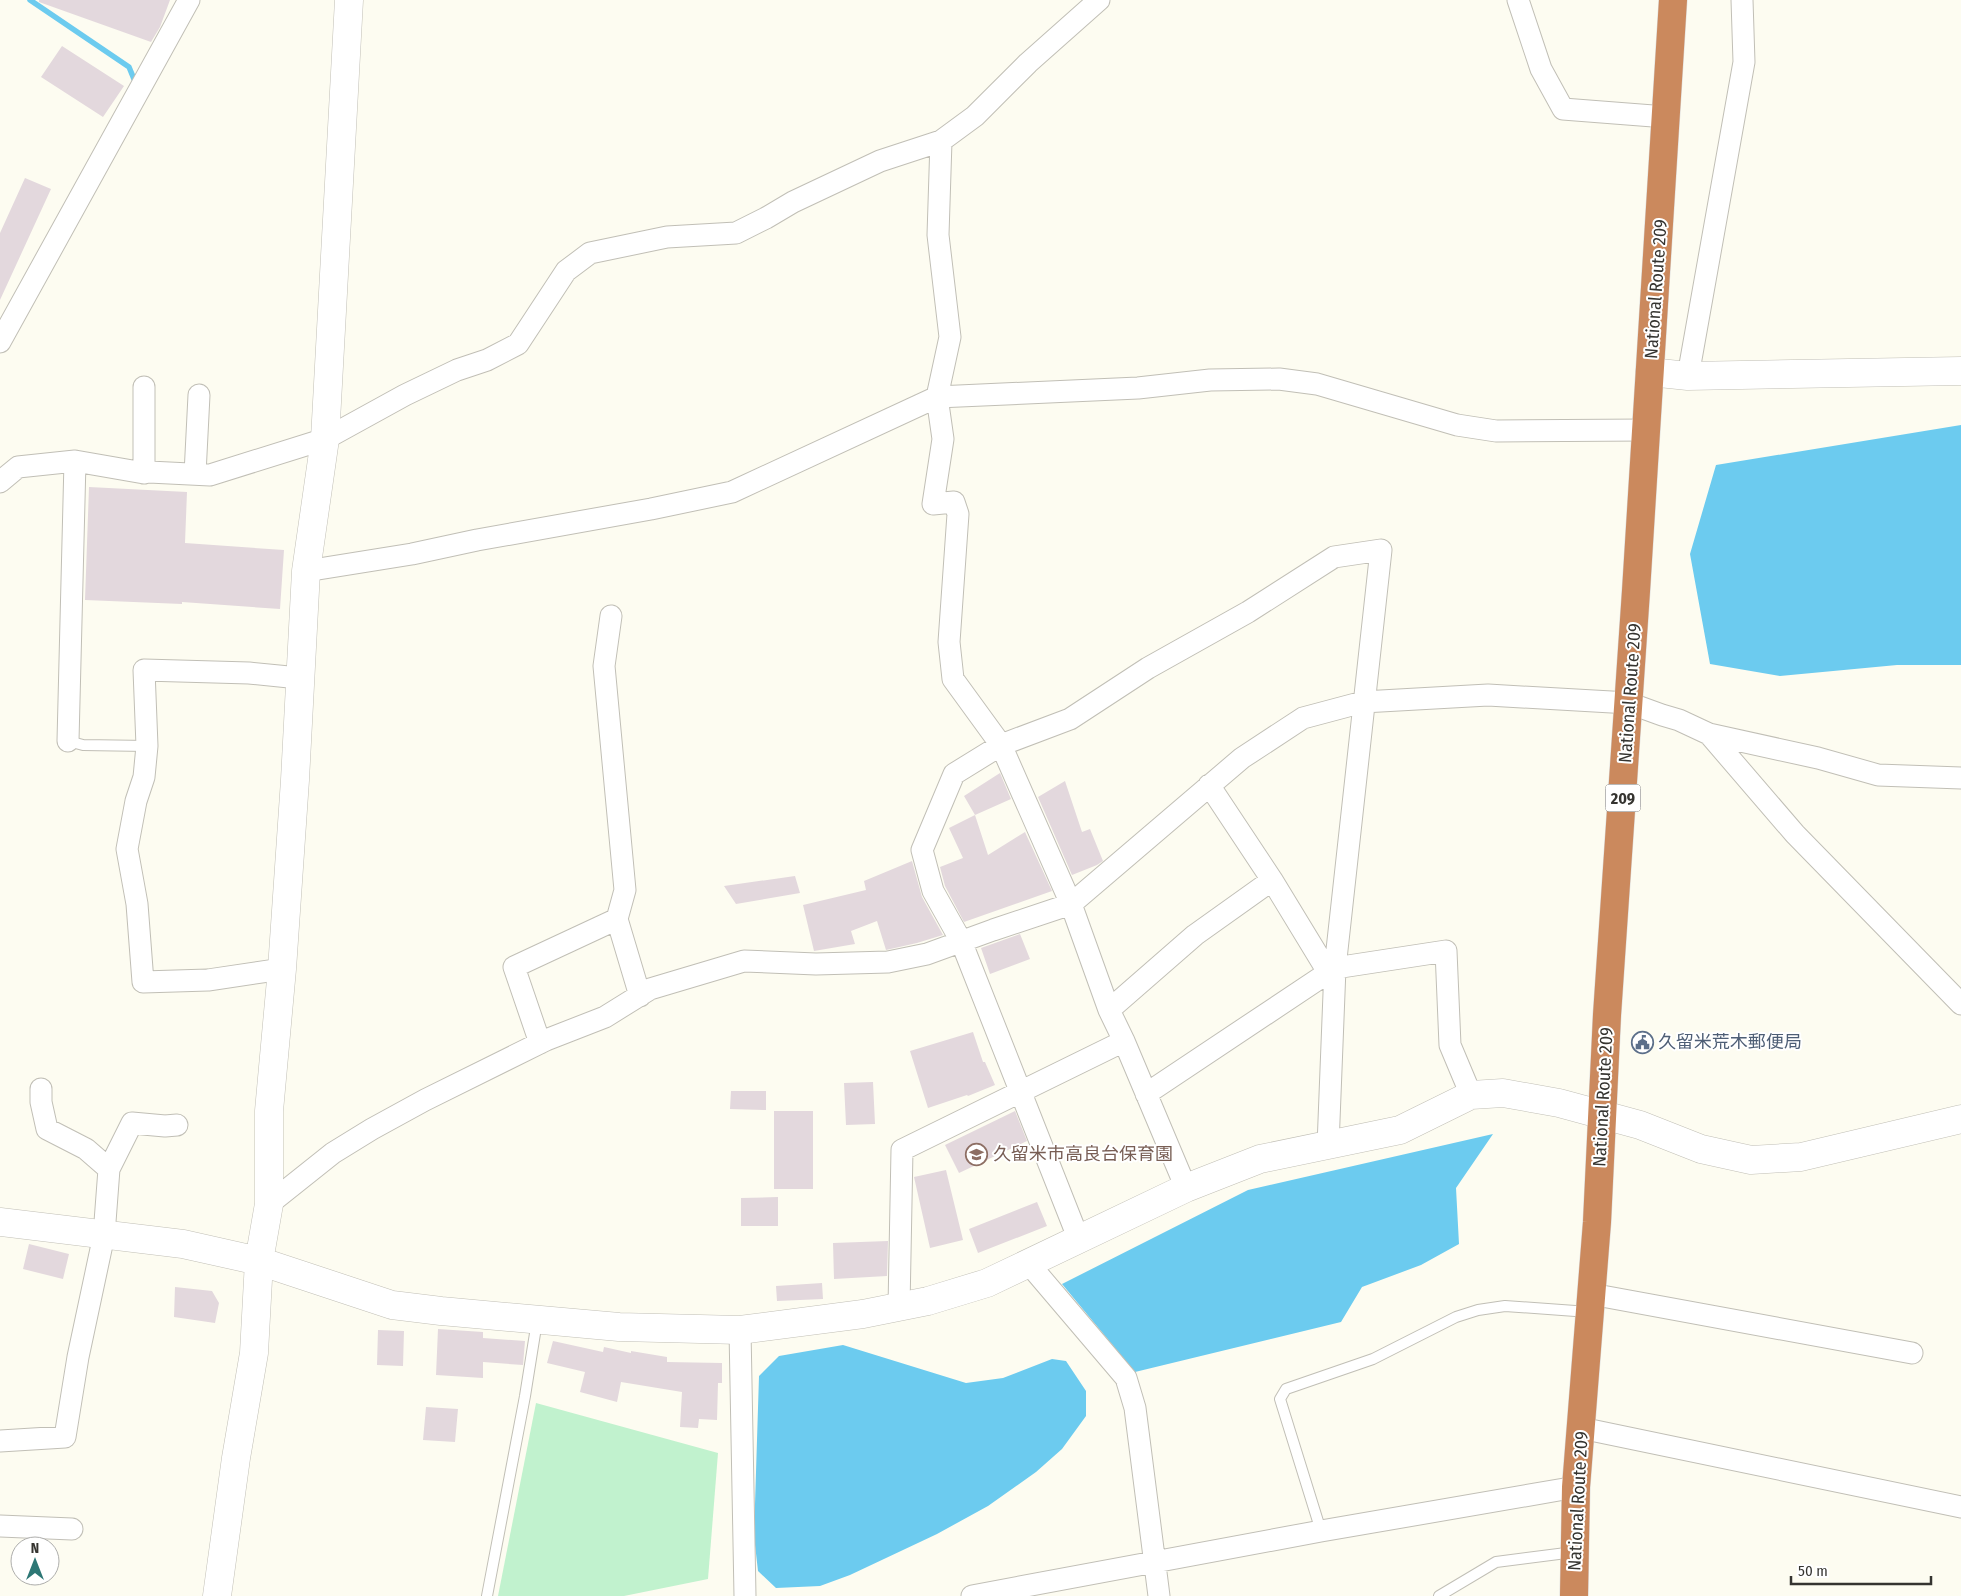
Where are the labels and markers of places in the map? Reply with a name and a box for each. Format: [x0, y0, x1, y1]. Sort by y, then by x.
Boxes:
public building icon: 久留米荒木郵便局 [1630, 1030, 1654, 1054]
place label: 久留米荒木郵便局 [1658, 1031, 1802, 1053]
school or university icon: 久留米市高良台保育園 [965, 1142, 989, 1166]
place label: 久留米市高良台保育園 [993, 1143, 1173, 1165]

